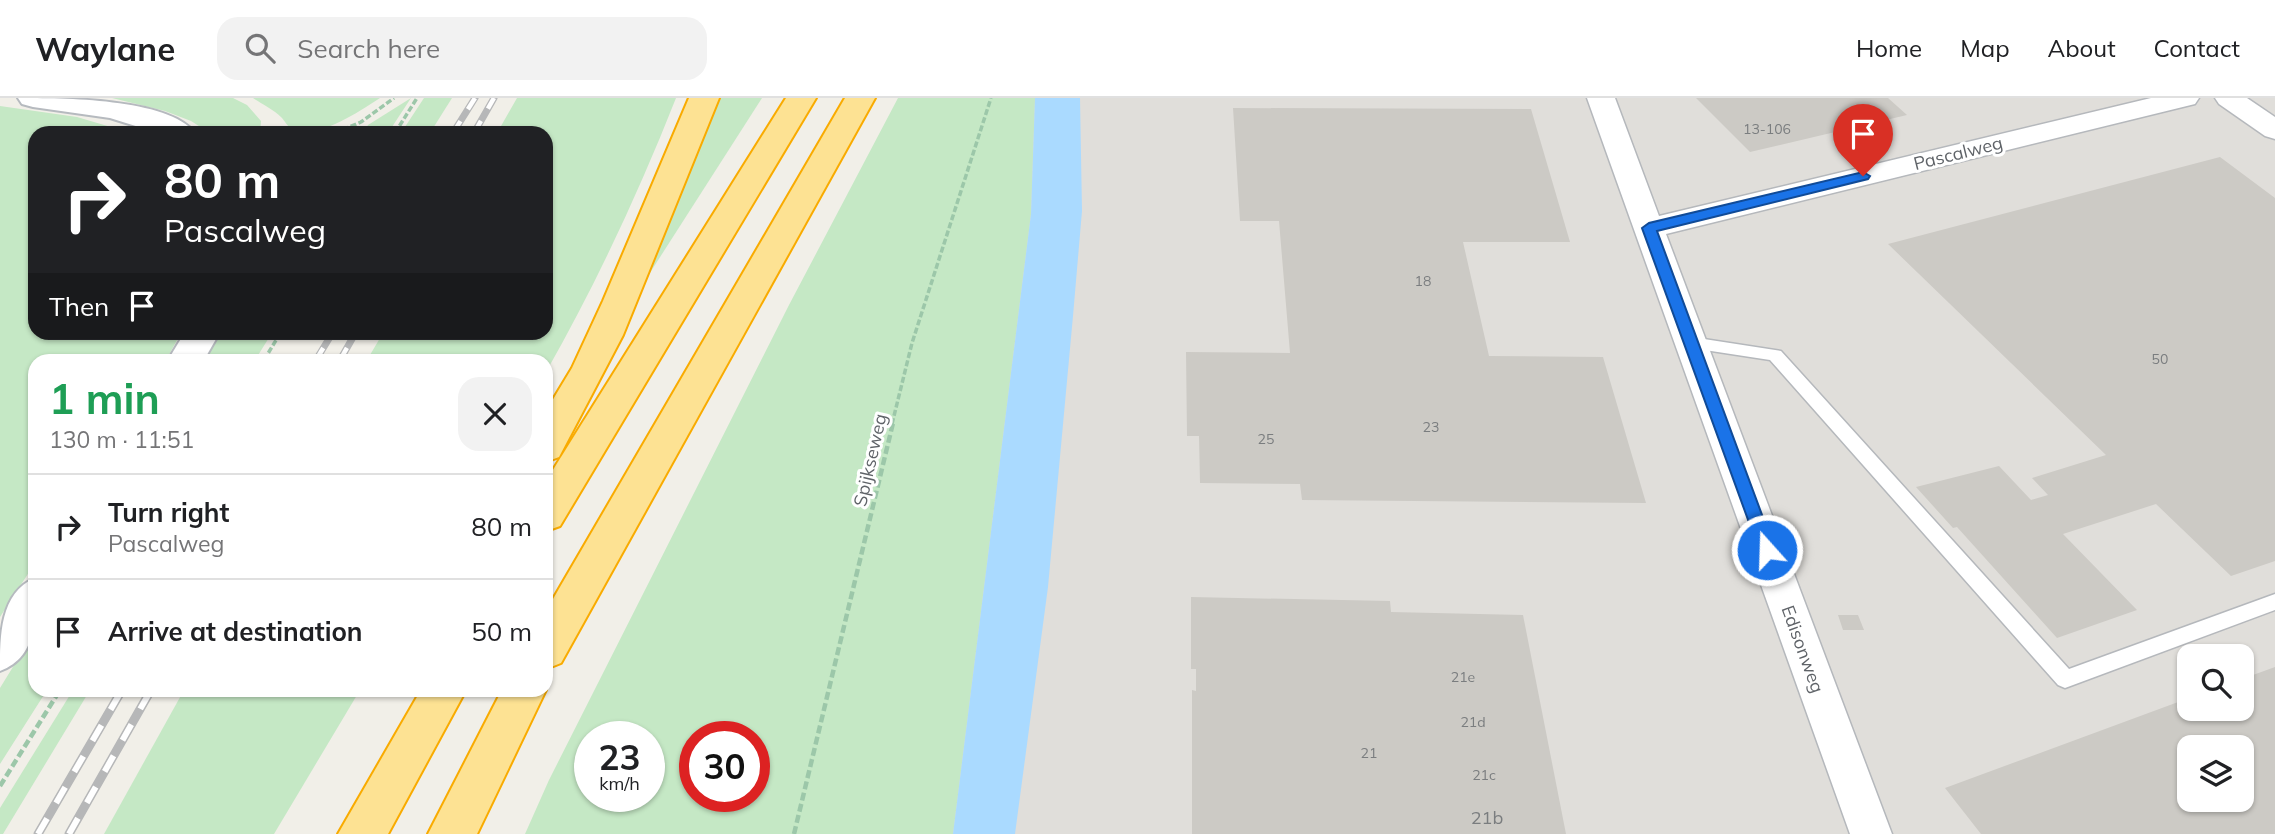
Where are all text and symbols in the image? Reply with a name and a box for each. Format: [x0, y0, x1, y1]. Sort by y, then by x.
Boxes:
search box [217, 17, 707, 80]
text: Waylane [35, 28, 175, 69]
icon: search [241, 29, 279, 67]
text: Search here [297, 32, 440, 65]
text: Home [1856, 33, 1922, 63]
text: Map [1960, 33, 2010, 63]
text: About [2048, 33, 2116, 63]
text: Contact [2154, 33, 2240, 63]
pin [1833, 104, 1893, 176]
icon: arrive [1844, 115, 1882, 153]
house number: 13-106 [1743, 120, 1791, 138]
street label: Pascalweg [1911, 131, 2005, 175]
text: 80 m [164, 149, 280, 210]
icon: right [49, 154, 140, 245]
text: Pascalweg [164, 210, 326, 250]
house number: 18 [1415, 272, 1431, 290]
icon: arrive [123, 287, 161, 325]
text: Then [49, 290, 109, 323]
house number: 50 [2152, 350, 2168, 368]
text: 1 min [49, 372, 160, 425]
button: close [458, 377, 532, 451]
street label: Spijkseweg [848, 411, 892, 509]
house number: 23 [1423, 418, 1439, 436]
text: 130 m · 11:51 [49, 425, 194, 454]
house number: 25 [1258, 430, 1274, 448]
text: Turn right [108, 496, 229, 529]
icon: right [49, 508, 87, 546]
text: 80 m [471, 510, 532, 543]
position arrow [1730, 513, 1804, 587]
text: Pascalweg [108, 529, 224, 558]
street label: Edisonweg [1777, 602, 1829, 696]
icon: arrive [49, 613, 87, 651]
text: Arrive at destination [108, 615, 363, 648]
text: 50 m [471, 615, 532, 648]
map controls [2177, 644, 2254, 812]
button: search [2177, 644, 2254, 721]
house number: 21e [1451, 668, 1475, 686]
house number: 21d [1460, 713, 1486, 731]
speed limit sign: 30 [679, 721, 770, 812]
text: 23 [598, 735, 641, 779]
button: layers [2177, 735, 2254, 812]
house number: 21 [1361, 744, 1377, 762]
house number: 21c [1472, 766, 1496, 784]
text: km/h [599, 772, 640, 795]
house number: 21b [1471, 806, 1503, 829]

